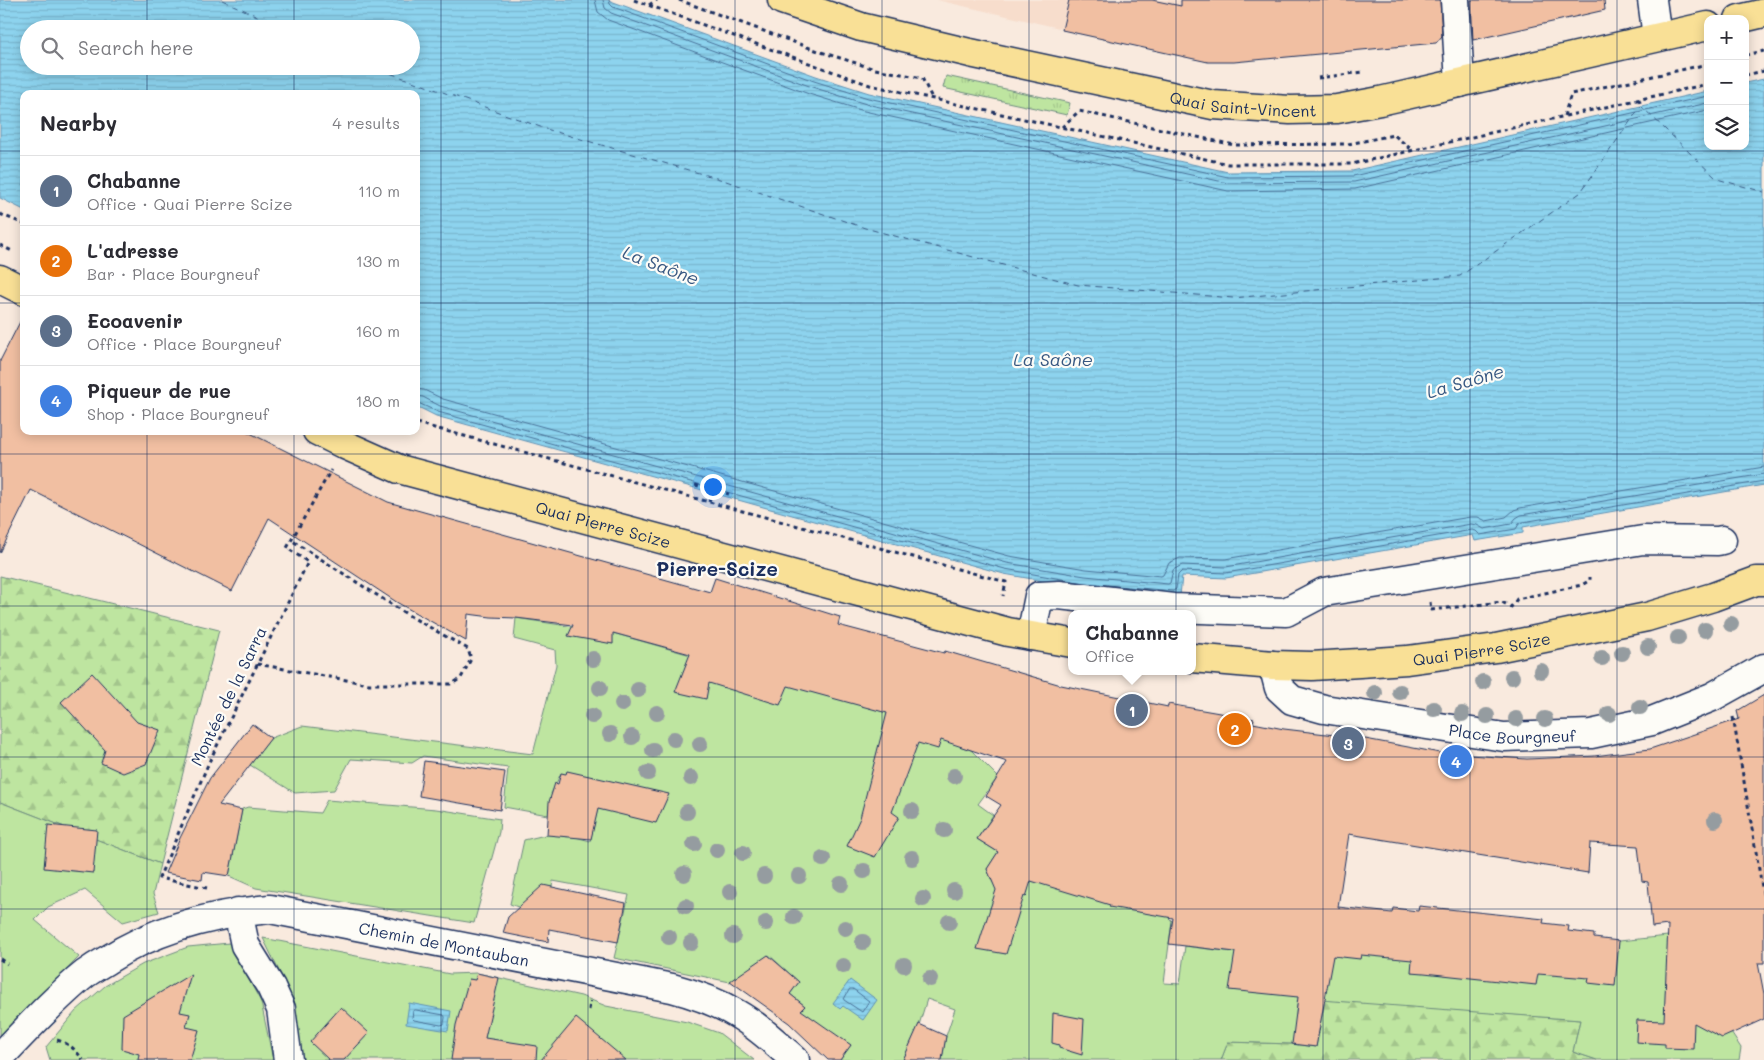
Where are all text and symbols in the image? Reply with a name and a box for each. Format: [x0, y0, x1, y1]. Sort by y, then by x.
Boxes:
map controls [1704, 15, 1749, 150]
button: + [1704, 15, 1749, 60]
search box [20, 20, 420, 75]
icon: search [38, 34, 66, 62]
text: Search here [78, 35, 194, 60]
button: − [1704, 60, 1749, 105]
street label: Quai Saint-Vincent [1168, 86, 1317, 121]
button: layers [1704, 105, 1749, 150]
text: Nearby [40, 109, 117, 136]
text: 4 results [332, 112, 400, 133]
text: Chabanne [87, 168, 181, 193]
text: 1 [52, 180, 60, 201]
text: 110 m [358, 180, 400, 201]
text: Office · Quai Pierre Scize [87, 193, 293, 214]
text: L'adresse [87, 238, 179, 263]
water label: La Saône [620, 240, 702, 290]
text: 2 [52, 250, 60, 271]
text: 130 m [356, 250, 400, 271]
text: Bar · Place Bourgneuf [87, 263, 260, 284]
text: Ecoavenir [87, 308, 183, 333]
text: 3 [51, 320, 61, 341]
text: 160 m [355, 320, 400, 341]
text: Office · Place Bourgneuf [87, 333, 281, 354]
water label: La Saône [1013, 347, 1093, 371]
water label: La Saône [1423, 358, 1507, 404]
text: Piqueur de rue [87, 378, 231, 403]
text: 4 [51, 390, 61, 411]
text: 180 m [355, 390, 400, 411]
text: Shop · Place Bourgneuf [87, 403, 269, 424]
your location [700, 474, 726, 500]
street label: Quai Pierre Scize [533, 496, 673, 552]
district label: Pierre-Scize [656, 556, 778, 581]
popup [1068, 610, 1196, 675]
text: Chabanne [1085, 620, 1179, 645]
street label: Montée de la Sarra [185, 623, 271, 769]
street label: Quai Pierre Scize [1411, 627, 1552, 670]
text: Office [1085, 645, 1134, 666]
pin: 1 [1116, 691, 1148, 729]
pin: 2 [1219, 710, 1251, 748]
street label: Place Bourgneuf [1447, 718, 1577, 748]
pin: 3 [1332, 724, 1364, 762]
pin: 4 [1440, 742, 1472, 780]
street label: Chemin de Montauban [357, 916, 531, 970]

